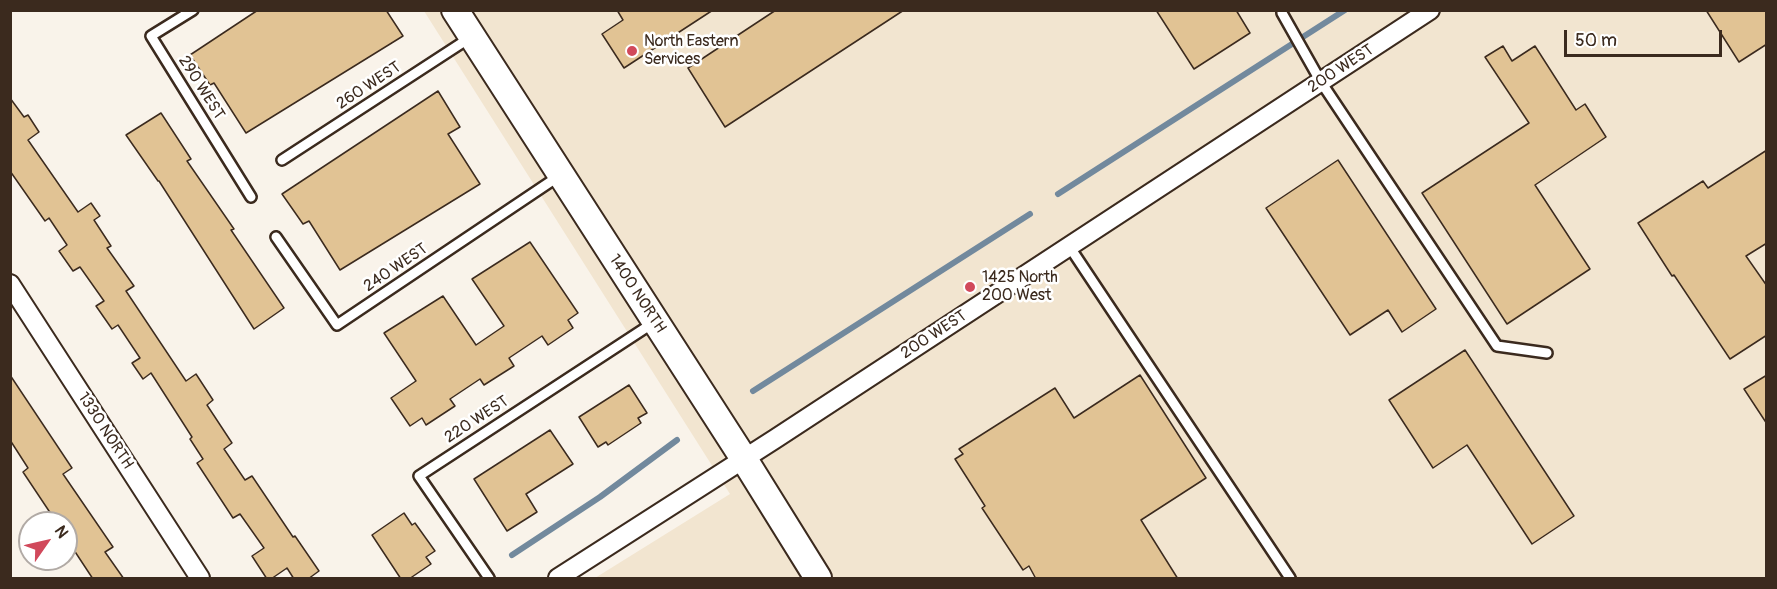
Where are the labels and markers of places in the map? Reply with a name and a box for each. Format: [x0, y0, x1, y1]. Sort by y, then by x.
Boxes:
place label: North Eastern Services [644, 32, 739, 70]
marker: North Eastern Services [625, 44, 639, 58]
place label: 1425 North 200 West [982, 268, 1058, 306]
marker: 1425 North 200 West [963, 280, 977, 294]

